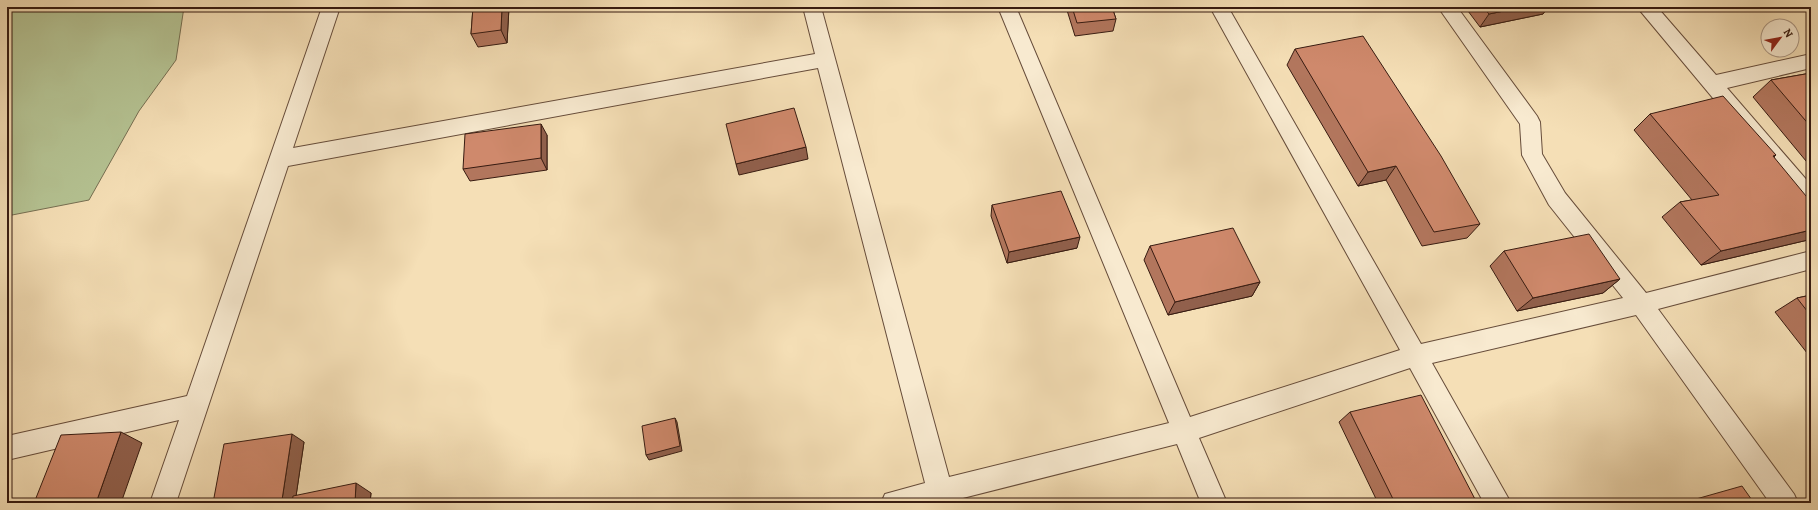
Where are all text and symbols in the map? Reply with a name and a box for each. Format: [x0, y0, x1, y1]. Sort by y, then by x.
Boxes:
north arrow [1760, 18, 1800, 58]
text: N [1780, 26, 1797, 40]

